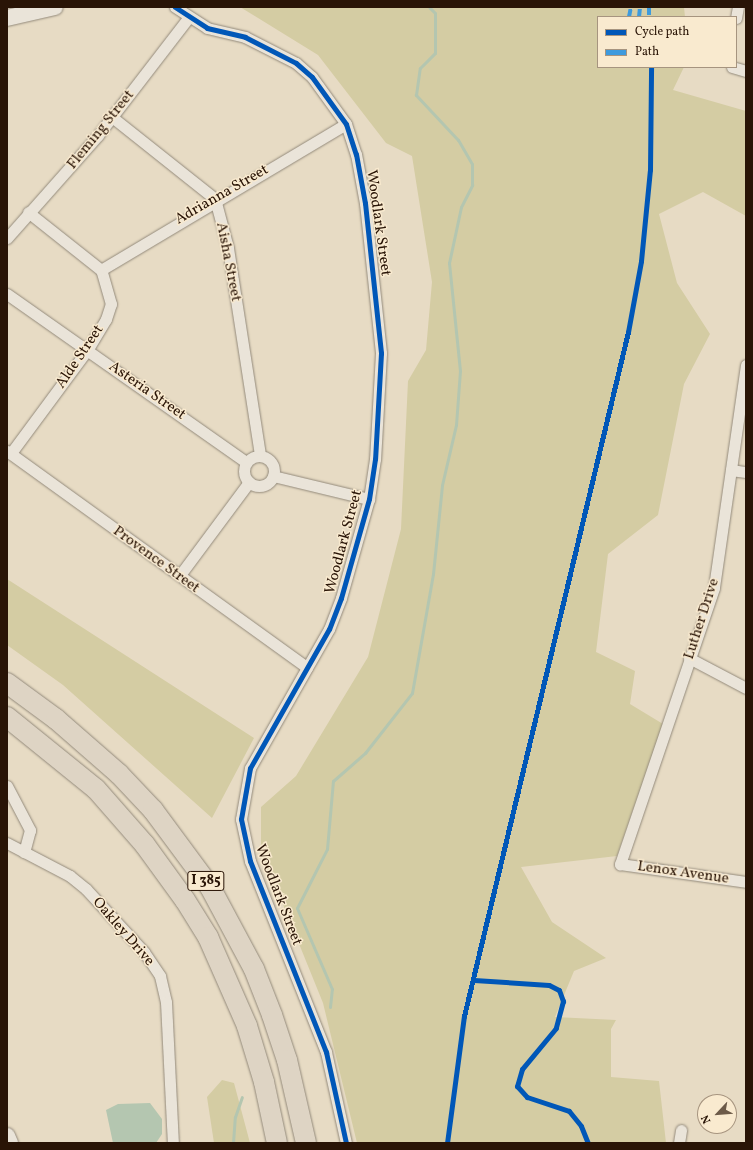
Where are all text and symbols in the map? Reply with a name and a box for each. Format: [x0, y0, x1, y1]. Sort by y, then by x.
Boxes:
legend [597, 16, 737, 68]
text: Cycle path [635, 24, 690, 40]
text: Path [635, 44, 659, 60]
street label: Fleming Street [64, 87, 138, 173]
street label: Adrianna Street [172, 161, 272, 229]
street label: Woodlark Street [362, 169, 394, 277]
street label: Aisha Street [212, 221, 244, 303]
street label: Alde Street [52, 322, 108, 392]
street label: Asteria Street [105, 358, 189, 424]
street label: Woodlark Street [321, 488, 367, 596]
street label: Provence Street [109, 523, 203, 597]
street label: Luther Drive [680, 576, 724, 662]
street label: Woodlark Street [250, 842, 306, 948]
street label: Lenox Avenue [636, 858, 730, 888]
road number: I 385 [187, 869, 225, 893]
street label: Oakley Drive [88, 894, 158, 970]
north arrow [697, 1094, 737, 1134]
text: N [698, 1112, 715, 1126]

